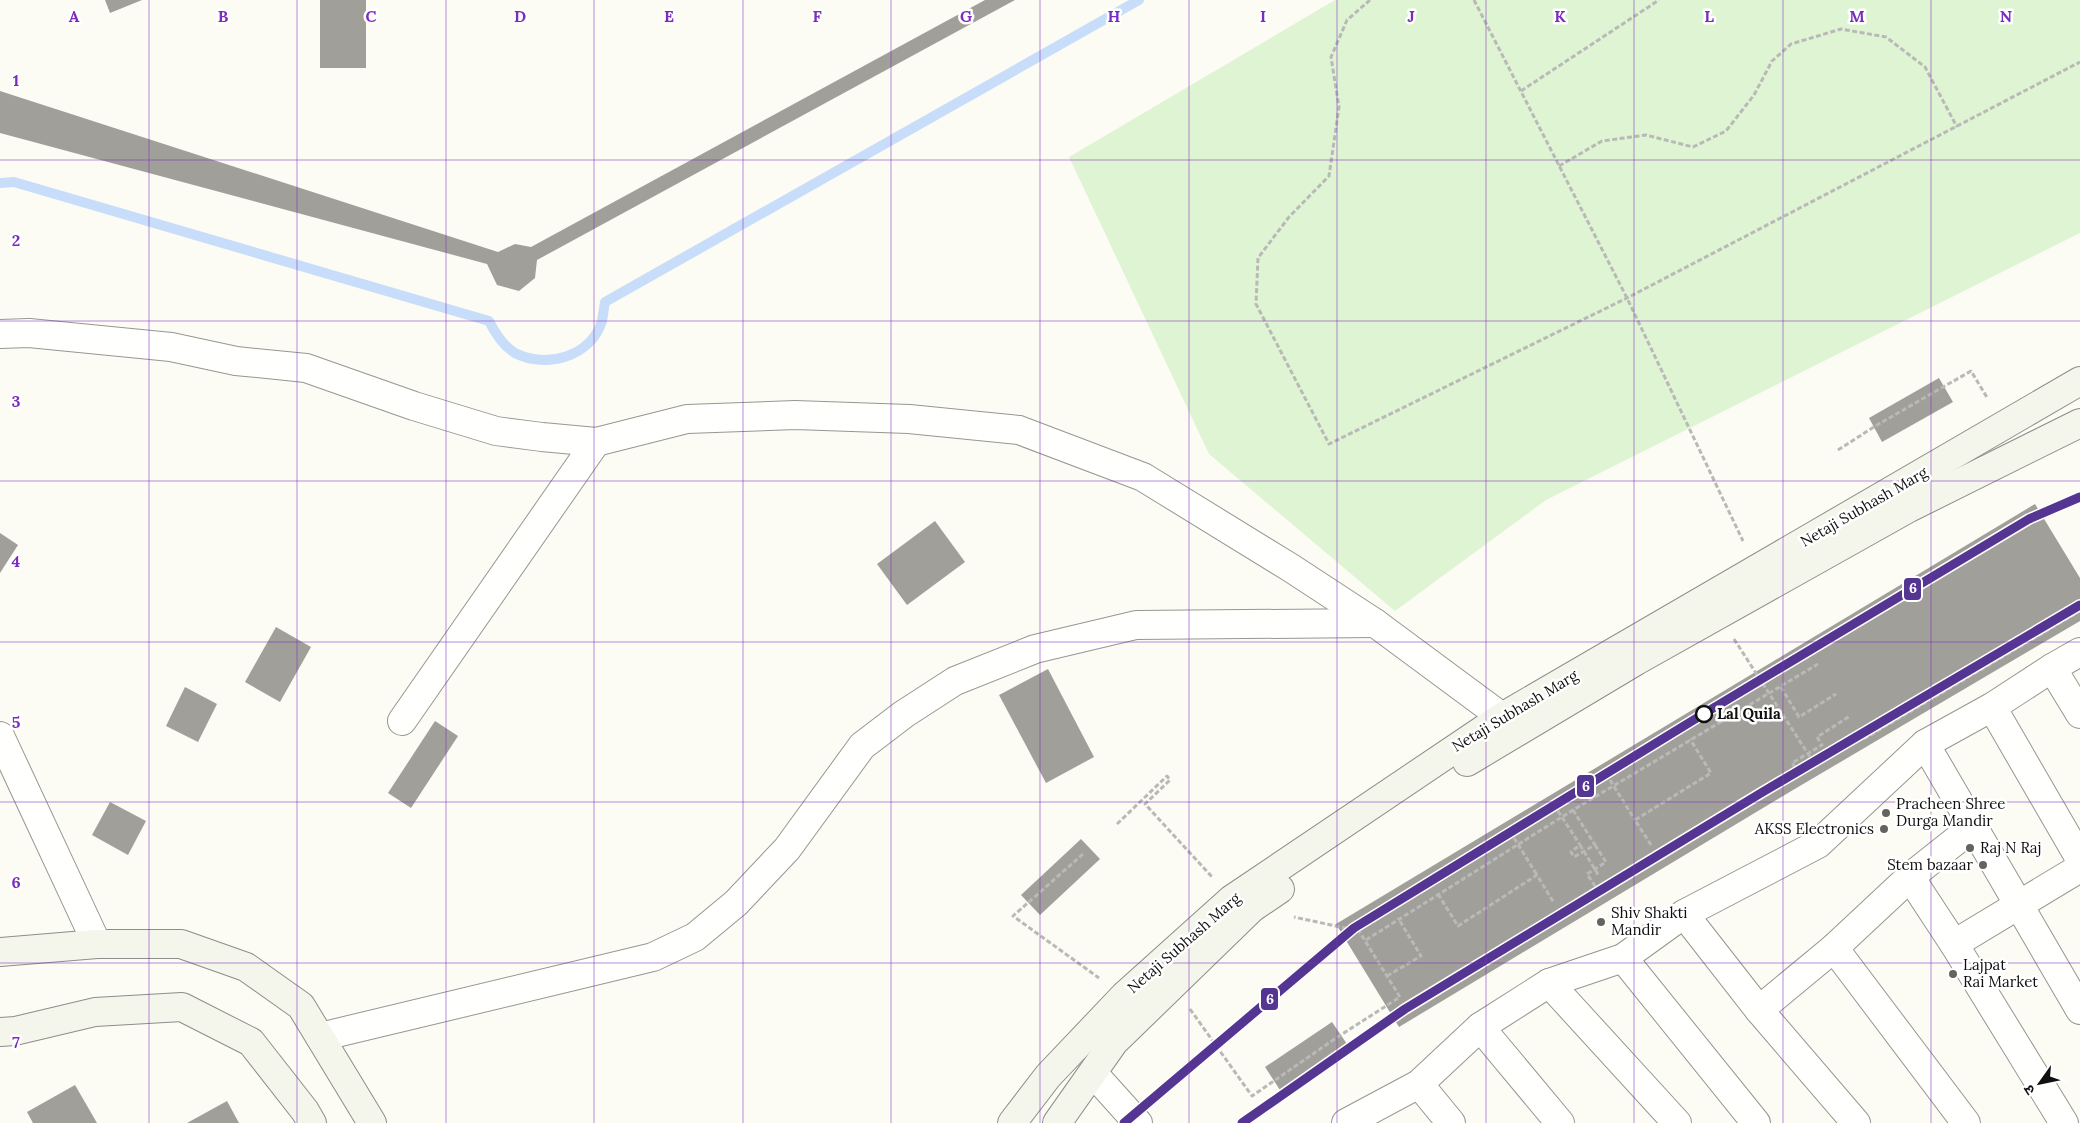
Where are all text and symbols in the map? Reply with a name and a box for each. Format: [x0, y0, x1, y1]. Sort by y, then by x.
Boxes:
text: A [69, 6, 80, 26]
text: B [218, 6, 229, 26]
text: C [365, 6, 377, 26]
text: D [514, 6, 526, 26]
text: E [664, 6, 674, 26]
text: F [812, 6, 822, 26]
text: G [960, 6, 972, 26]
text: H [1108, 6, 1121, 26]
text: I [1260, 6, 1266, 26]
text: J [1407, 6, 1415, 26]
text: K [1554, 6, 1566, 26]
text: L [1704, 6, 1714, 26]
text: M [1849, 6, 1865, 26]
text: N [2000, 6, 2012, 26]
text: 1 [13, 70, 19, 90]
text: 2 [12, 230, 20, 250]
text: 3 [12, 391, 21, 411]
street label: Netaji Subhash Marg [1797, 462, 1931, 551]
text: 4 [12, 551, 21, 571]
line badge: 6 [1903, 577, 1922, 601]
text: 6 [1909, 579, 1917, 597]
street label: Netaji Subhash Marg [1448, 665, 1582, 756]
place label: Lal Quila [1717, 704, 1781, 723]
marker: Lal Quila [1695, 705, 1713, 723]
text: 5 [12, 712, 21, 732]
line badge: 6 [1576, 774, 1595, 798]
text: 6 [1582, 777, 1590, 795]
place label: Pracheen Shree Durga Mandir [1896, 794, 2006, 830]
marker: Pracheen Shree Durga Mandir [1880, 807, 1892, 819]
place label: AKSS Electronics [1754, 819, 1874, 838]
marker: AKSS Electronics [1878, 823, 1890, 835]
place label: Raj N Raj [1980, 838, 2041, 857]
marker: Raj N Raj [1964, 842, 1976, 854]
place label: Stem bazaar [1887, 855, 1973, 874]
marker: Stem bazaar [1977, 859, 1989, 871]
text: 6 [11, 872, 21, 892]
street label: Netaji Subhash Marg [1123, 888, 1245, 997]
place label: Shiv Shakti Mandir [1611, 903, 1688, 939]
marker: Shiv Shakti Mandir [1595, 916, 1607, 928]
place label: Lajpat Rai Market [1963, 955, 2038, 991]
marker: Lajpat Rai Market [1947, 968, 1959, 980]
line badge: 6 [1260, 987, 1279, 1011]
text: 6 [1266, 990, 1274, 1008]
text: 7 [12, 1032, 20, 1052]
north arrow [2015, 1058, 2065, 1108]
text: उ [2019, 1081, 2039, 1098]

